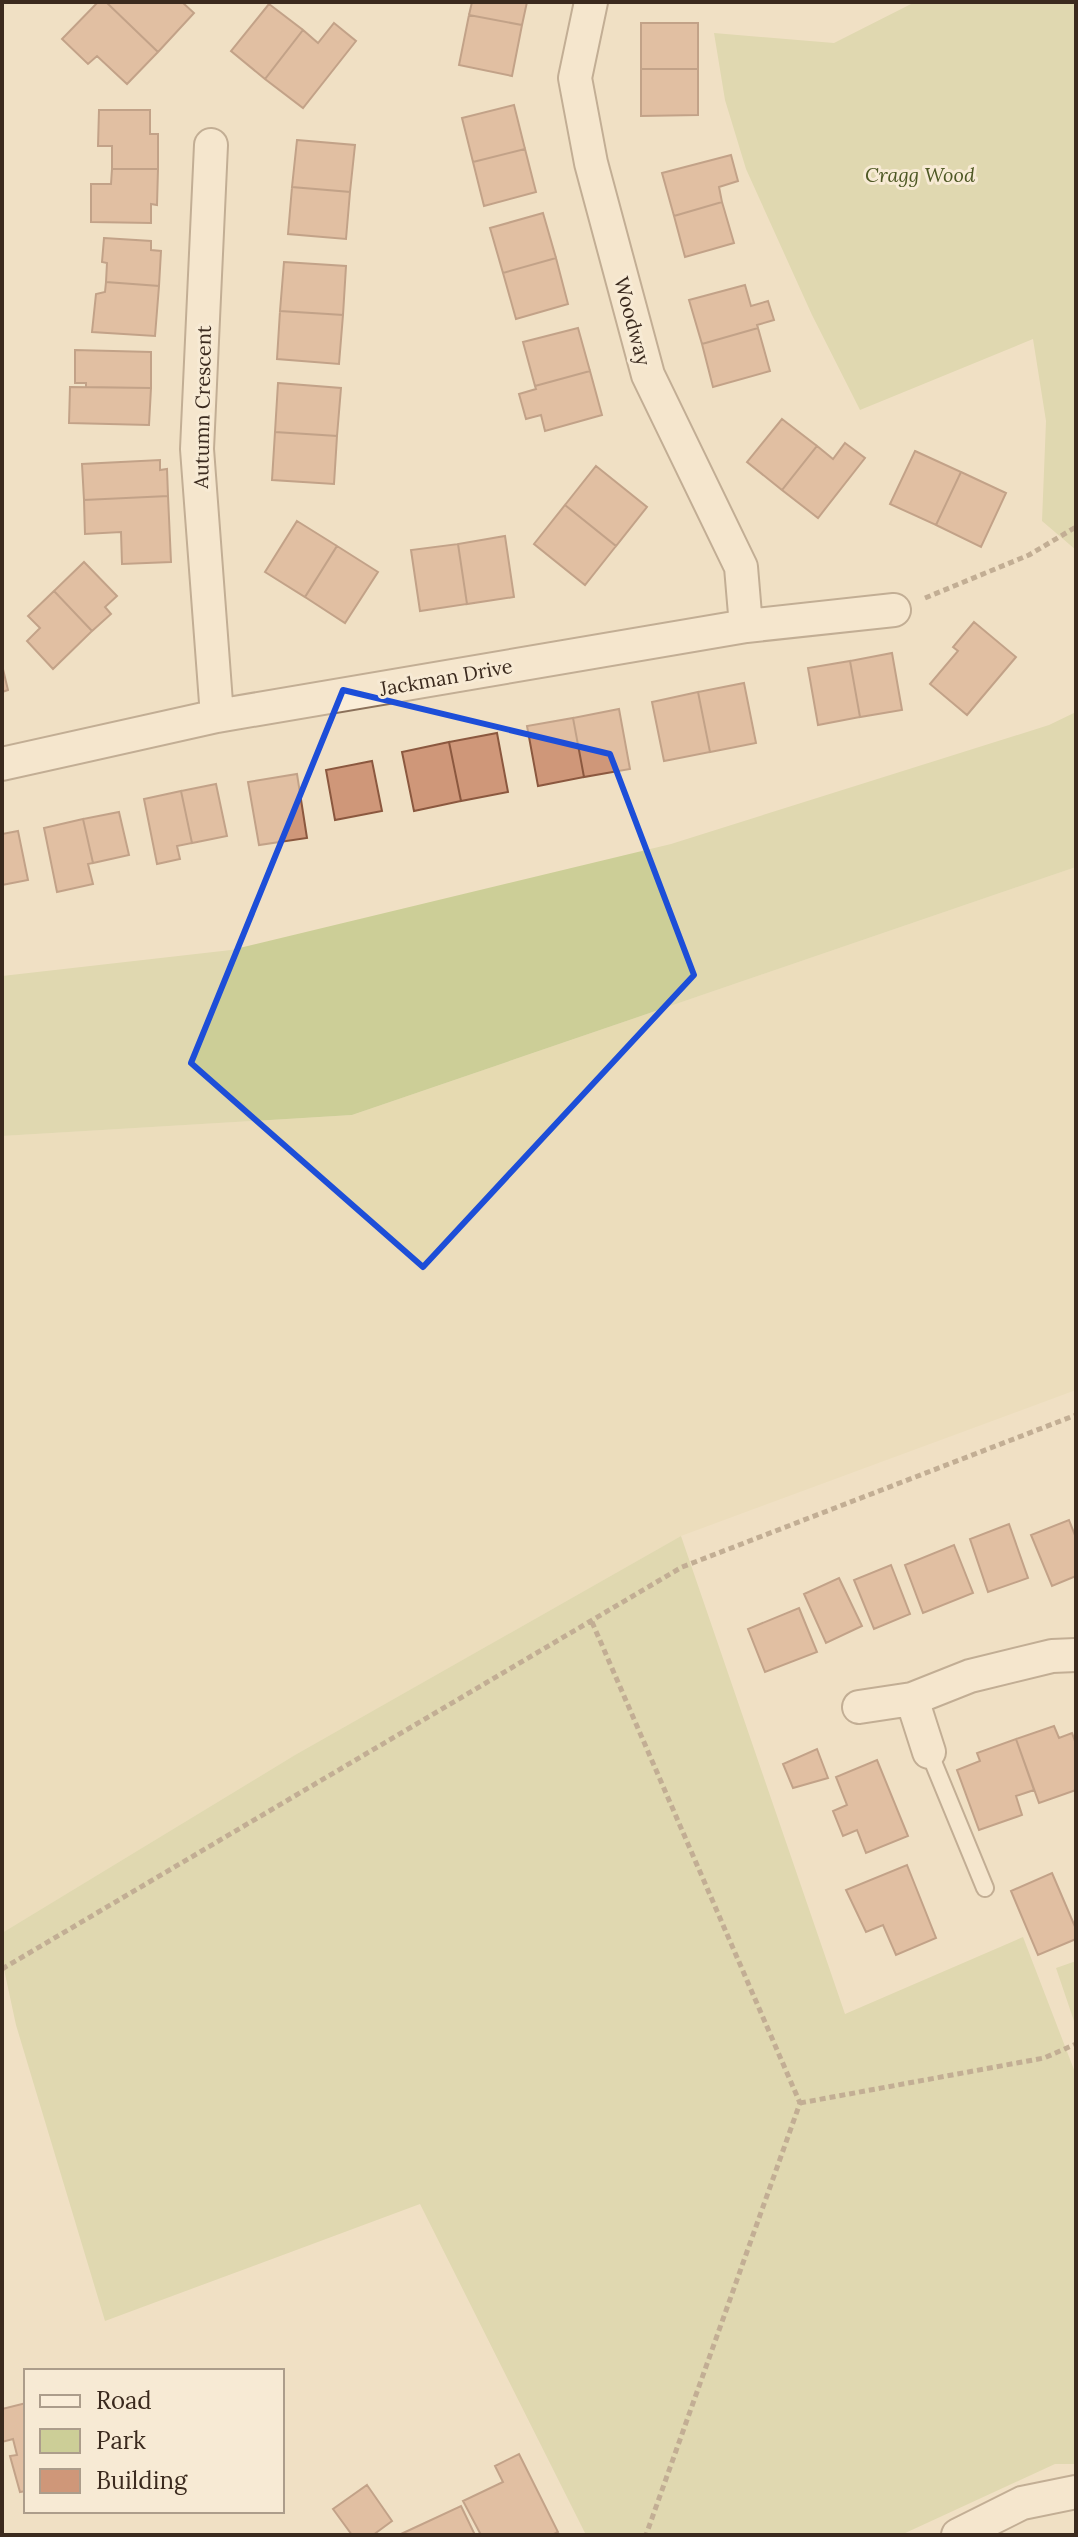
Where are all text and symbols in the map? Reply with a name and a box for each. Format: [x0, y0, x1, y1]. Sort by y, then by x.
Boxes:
park label: Cragg Wood [865, 162, 976, 187]
street label: Woodway [609, 274, 657, 369]
street label: Autumn Crescent [188, 325, 216, 490]
street label: Jackman Drive [377, 653, 515, 701]
legend [24, 2369, 284, 2513]
text: Road [96, 2385, 152, 2416]
text: Park [96, 2425, 146, 2456]
text: Building [96, 2465, 188, 2496]

